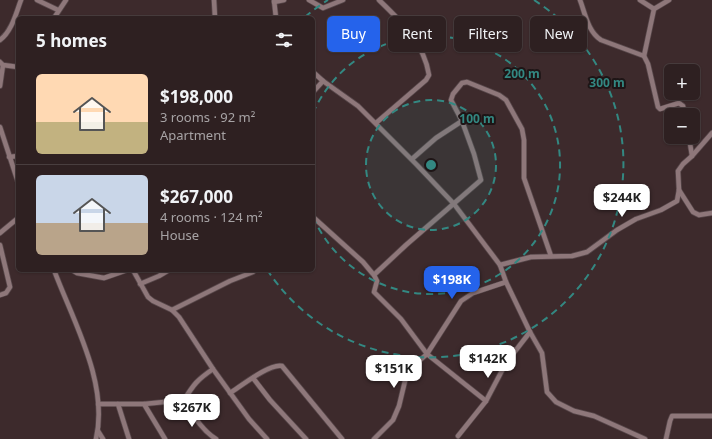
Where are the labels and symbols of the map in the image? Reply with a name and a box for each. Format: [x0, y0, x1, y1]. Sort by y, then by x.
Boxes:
text: 200 m [504, 65, 540, 82]
text: 300 m [589, 74, 625, 91]
text: 100 m [459, 110, 495, 127]
centre of rings [424, 158, 438, 172]
pin: $244K [594, 184, 650, 218]
pin: $198K [424, 266, 480, 300]
pin: $142K [460, 345, 516, 379]
pin: $151K [366, 355, 422, 389]
pin: $267K [164, 394, 220, 428]

